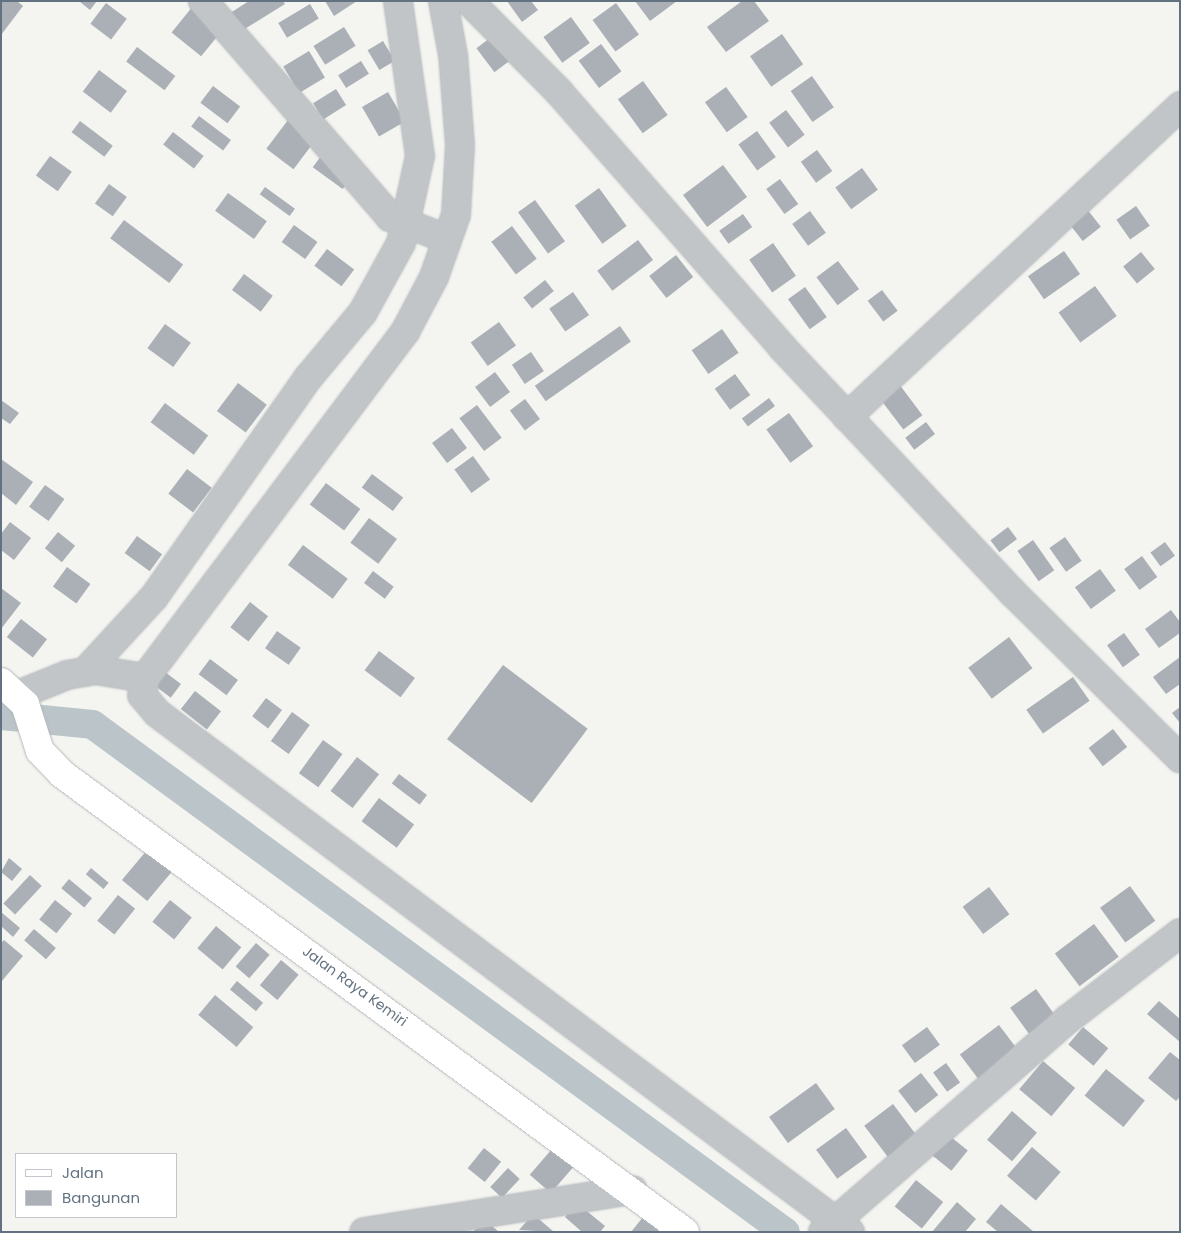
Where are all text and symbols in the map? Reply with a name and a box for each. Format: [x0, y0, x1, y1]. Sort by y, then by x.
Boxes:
street label: Jalan Raya Kemiri [299, 942, 411, 1030]
legend [15, 1153, 178, 1218]
text: Jalan [62, 1162, 104, 1183]
text: Bangunan [62, 1187, 140, 1208]

